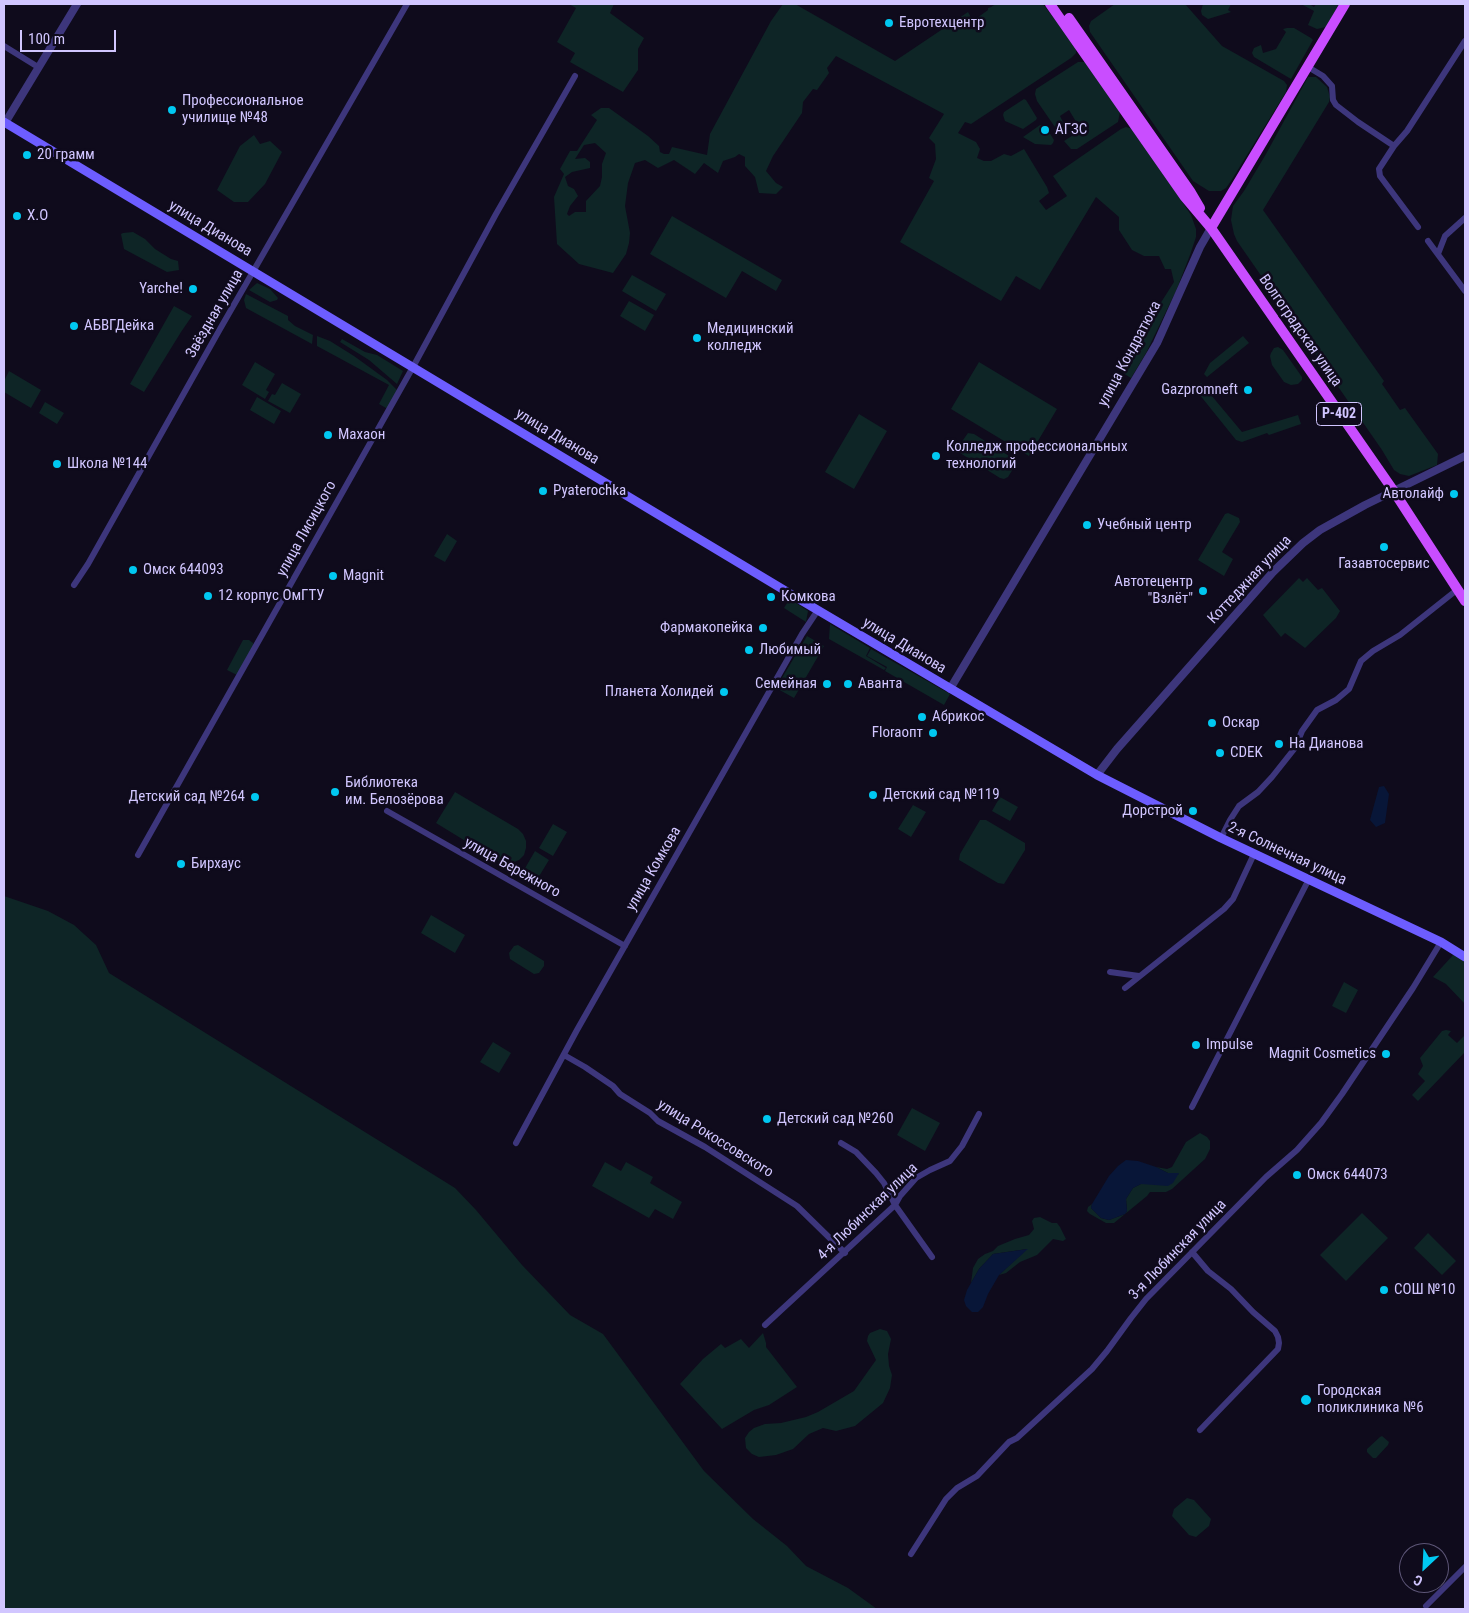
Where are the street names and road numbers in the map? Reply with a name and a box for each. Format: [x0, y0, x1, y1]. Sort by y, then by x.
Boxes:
street label: улица Дианова [165, 197, 255, 261]
street label: Звёздная улица [182, 267, 248, 361]
street label: Волгоградская улица [1255, 271, 1345, 391]
street label: улица Кондратюка [1095, 298, 1165, 410]
road number: Р-402 [1316, 402, 1362, 426]
street label: улица Дианова [512, 405, 602, 469]
street label: улица Лисицкого [273, 478, 341, 580]
street label: Коттеджная улица [1204, 532, 1296, 628]
street label: улица Дианова [859, 614, 949, 678]
street label: 2-я Солнечная улица [1225, 819, 1349, 889]
street label: улица Комкова [623, 824, 685, 914]
street label: улица Бережного [461, 834, 563, 902]
street label: улица Рокоссовского [654, 1096, 776, 1182]
street label: 4-я Любинская улица [814, 1160, 922, 1264]
street label: 3-я Любинская улица [1126, 1196, 1230, 1304]

